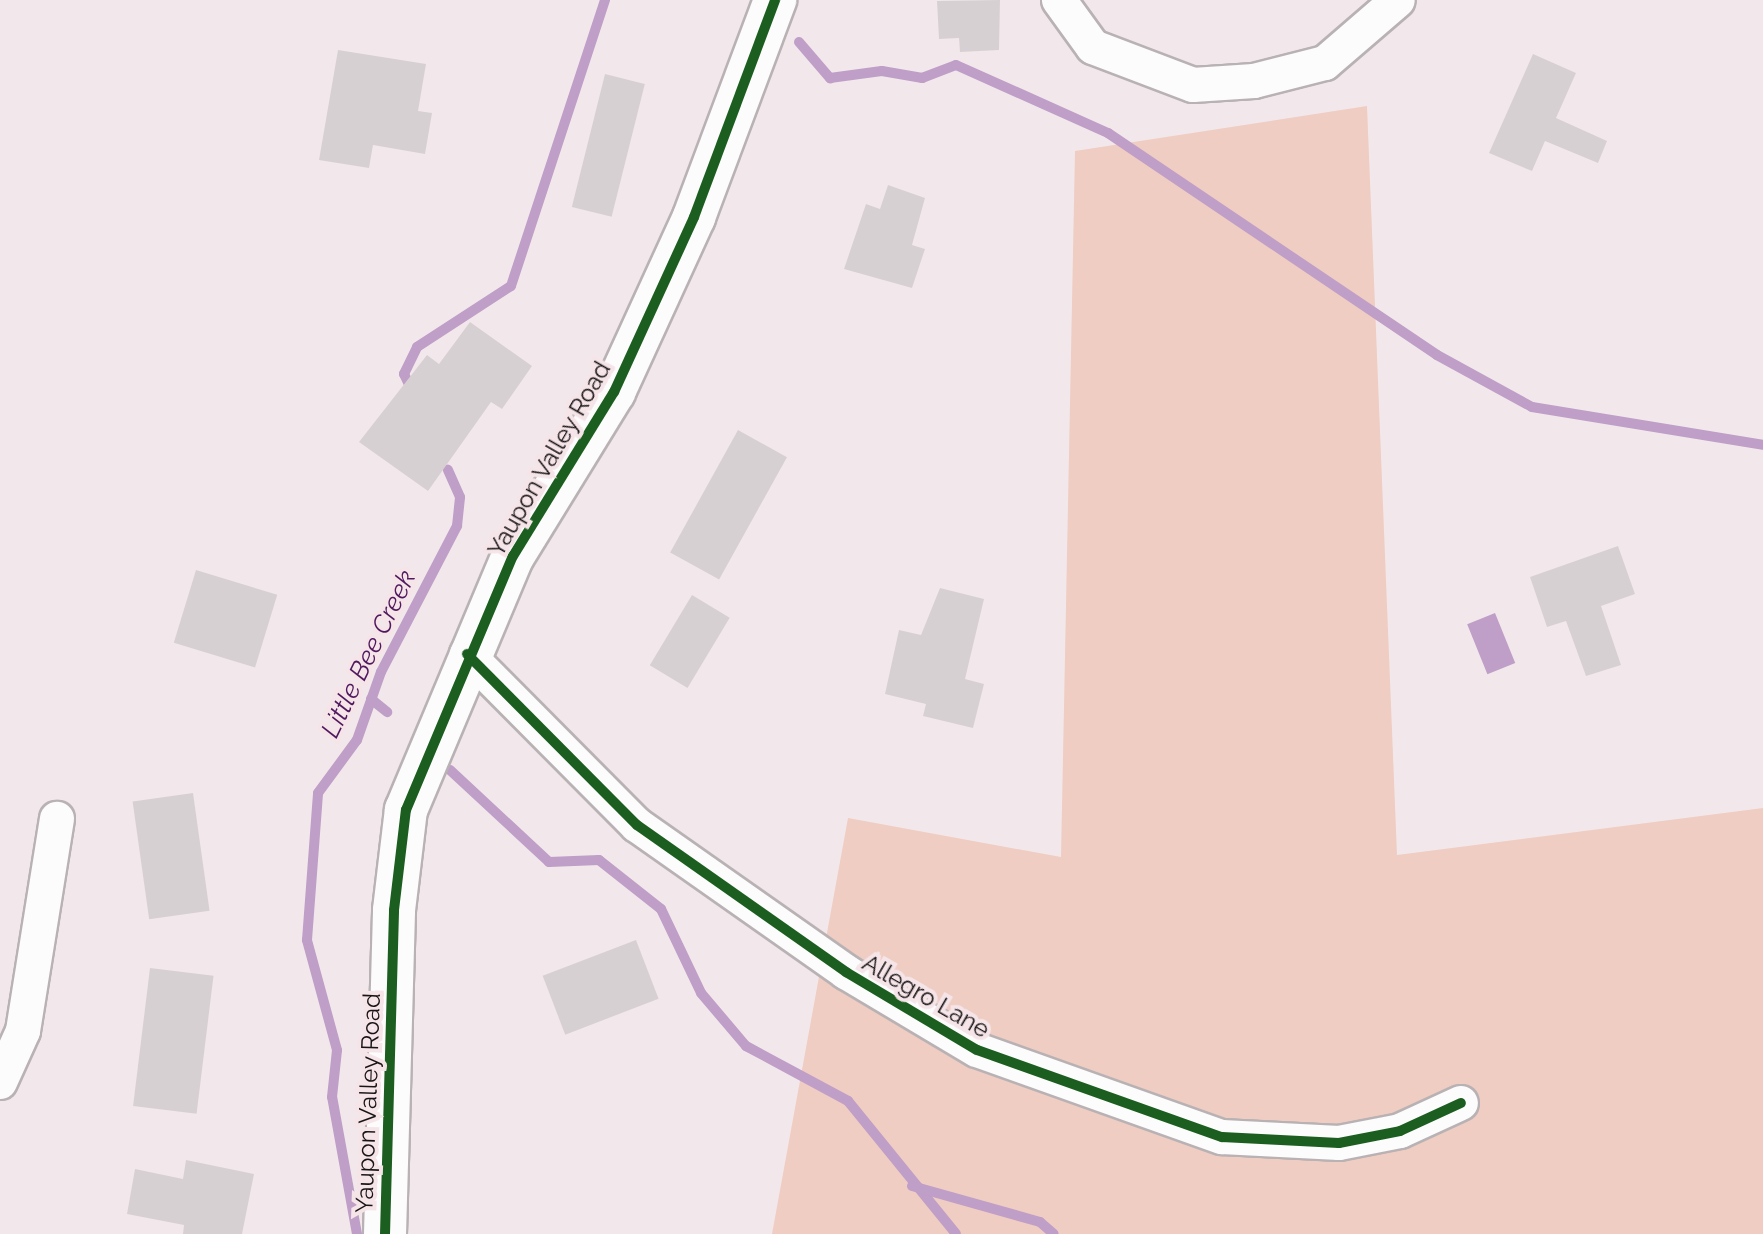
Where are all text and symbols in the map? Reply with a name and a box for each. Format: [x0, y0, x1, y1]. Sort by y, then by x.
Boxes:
street label: Yaupon Valley Road [481, 356, 617, 562]
water label: Little Bee Creek [315, 565, 423, 743]
street label: Allegro Lane [857, 948, 995, 1044]
street label: Yaupon Valley Road [350, 992, 386, 1214]

